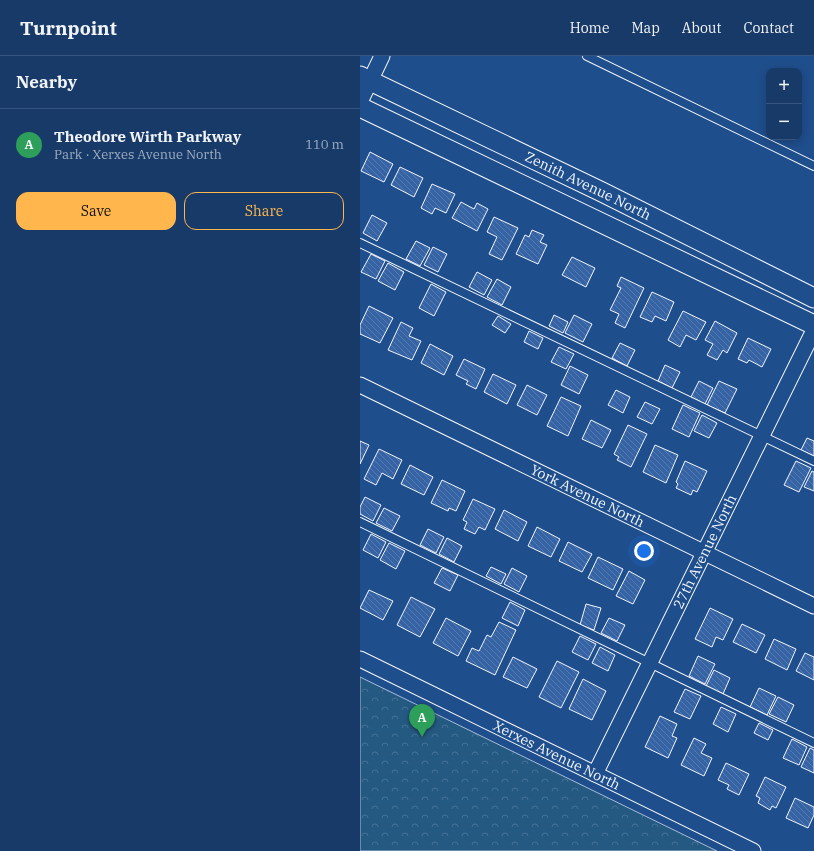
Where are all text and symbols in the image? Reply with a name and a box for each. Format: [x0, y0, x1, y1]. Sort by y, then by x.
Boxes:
text: Turnpoint [20, 16, 117, 40]
text: Home [570, 19, 609, 37]
text: Map [631, 19, 660, 37]
text: About [682, 19, 721, 37]
text: Contact [743, 19, 794, 37]
map controls [766, 68, 802, 140]
button: + [766, 68, 802, 104]
text: Nearby [16, 71, 77, 93]
button: − [766, 104, 802, 140]
text: Theodore Wirth Parkway [54, 127, 241, 146]
text: A [24, 136, 34, 153]
text: 110 m [305, 136, 344, 153]
text: Park · Xerxes Avenue North [54, 146, 222, 163]
street label: Zenith Avenue North [522, 147, 654, 224]
button: Save [16, 192, 176, 230]
button: Share [184, 192, 344, 230]
street label: York Avenue North [527, 460, 648, 531]
street label: 27th Avenue North [669, 491, 741, 612]
your location [634, 541, 654, 561]
pin: A [409, 704, 435, 737]
street label: Xerxes Avenue North [490, 716, 624, 794]

